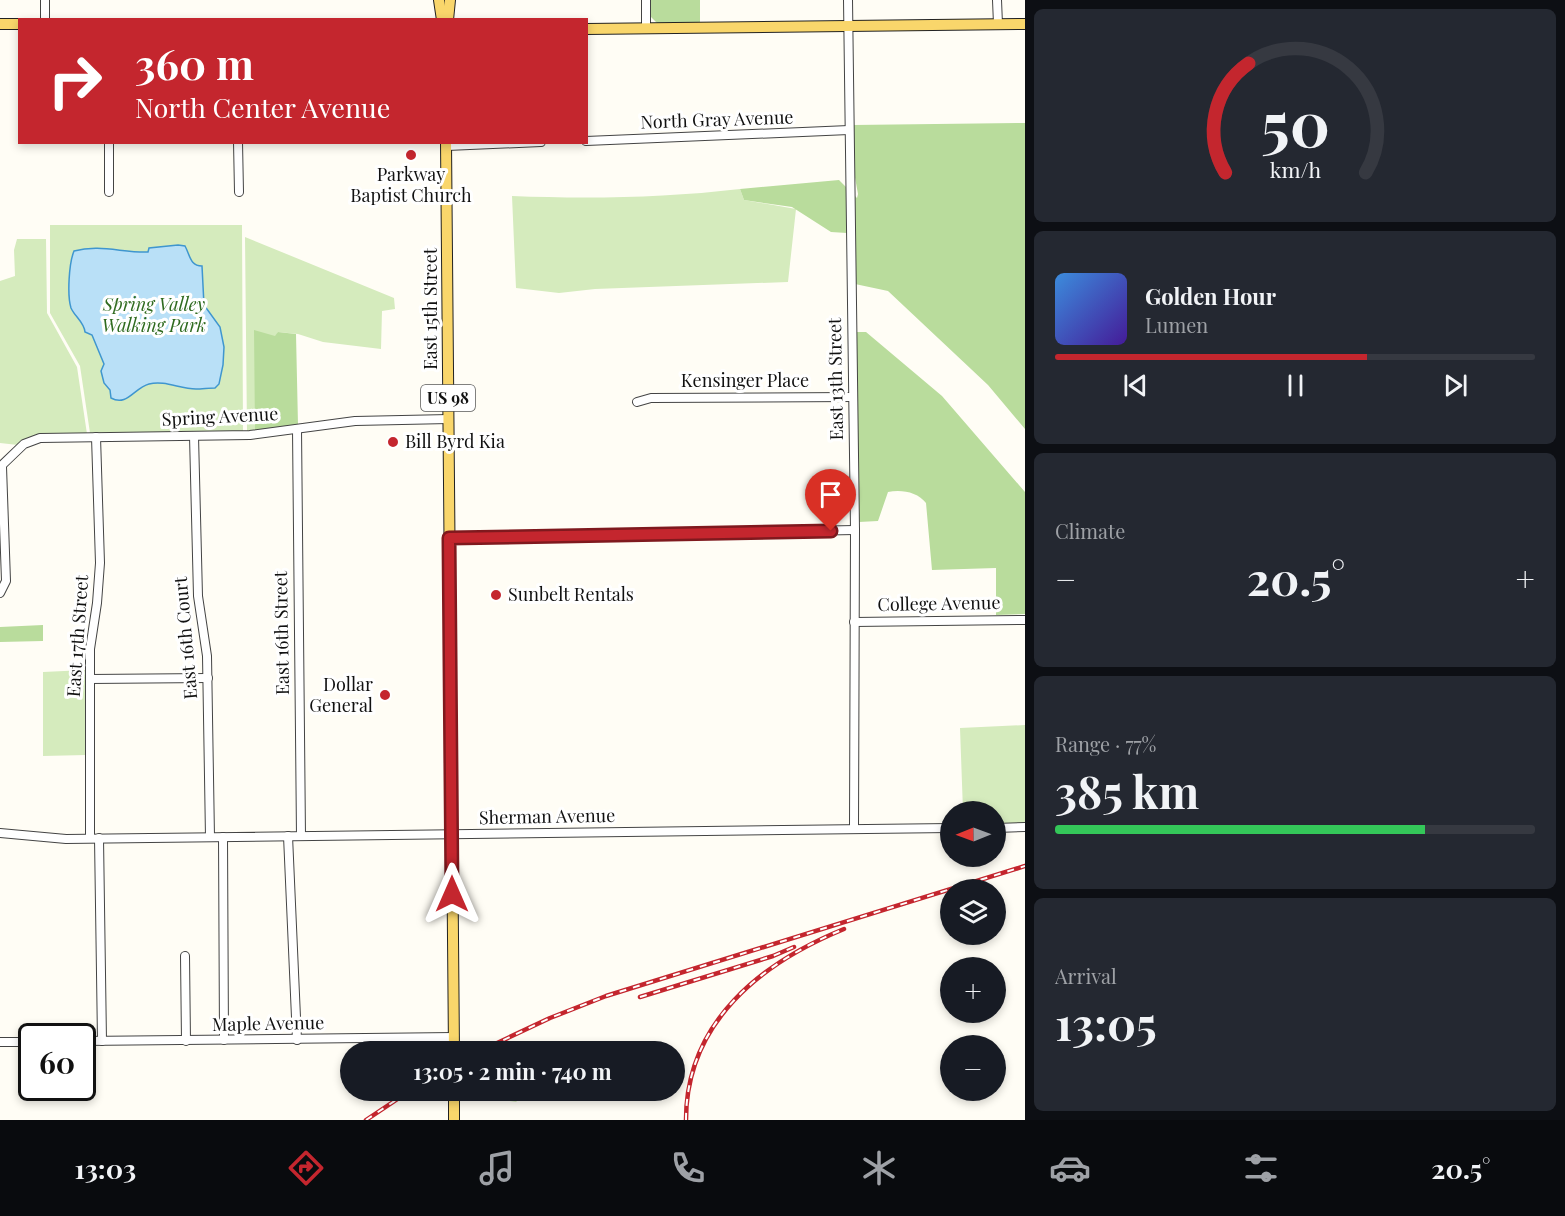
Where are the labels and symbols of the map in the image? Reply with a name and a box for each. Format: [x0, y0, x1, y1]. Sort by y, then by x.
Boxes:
street label: North Gray Avenue [640, 104, 794, 134]
marker: Parkway Baptist Church [404, 148, 418, 162]
place label: Parkway Baptist Church [350, 162, 472, 207]
street label: East 15th Street [418, 247, 442, 370]
park label: Spring Valley Walking Park [102, 292, 206, 337]
street label: East 13th Street [822, 317, 848, 441]
street label: Kensinger Place [681, 368, 809, 392]
road number: US 98 [421, 385, 475, 411]
street label: Spring Avenue [161, 401, 279, 431]
place label: Bill Byrd Kia [405, 429, 505, 453]
marker: Bill Byrd Kia [386, 435, 400, 449]
pin [805, 469, 856, 531]
street label: East 16th Street [268, 570, 294, 695]
street label: East 17th Street [61, 573, 93, 698]
street label: East 16th Court [168, 575, 202, 700]
place label: Sunbelt Rentals [508, 582, 634, 606]
marker: Sunbelt Rentals [489, 588, 503, 602]
street label: College Avenue [877, 590, 1001, 616]
place label: Dollar General [309, 672, 373, 717]
marker: Dollar General [378, 688, 392, 702]
north arrow [940, 801, 1006, 867]
street label: Sherman Avenue [479, 803, 615, 829]
position arrow [420, 862, 484, 926]
street label: Maple Avenue [212, 1010, 324, 1036]
speed limit sign: 60 [18, 1023, 96, 1101]

